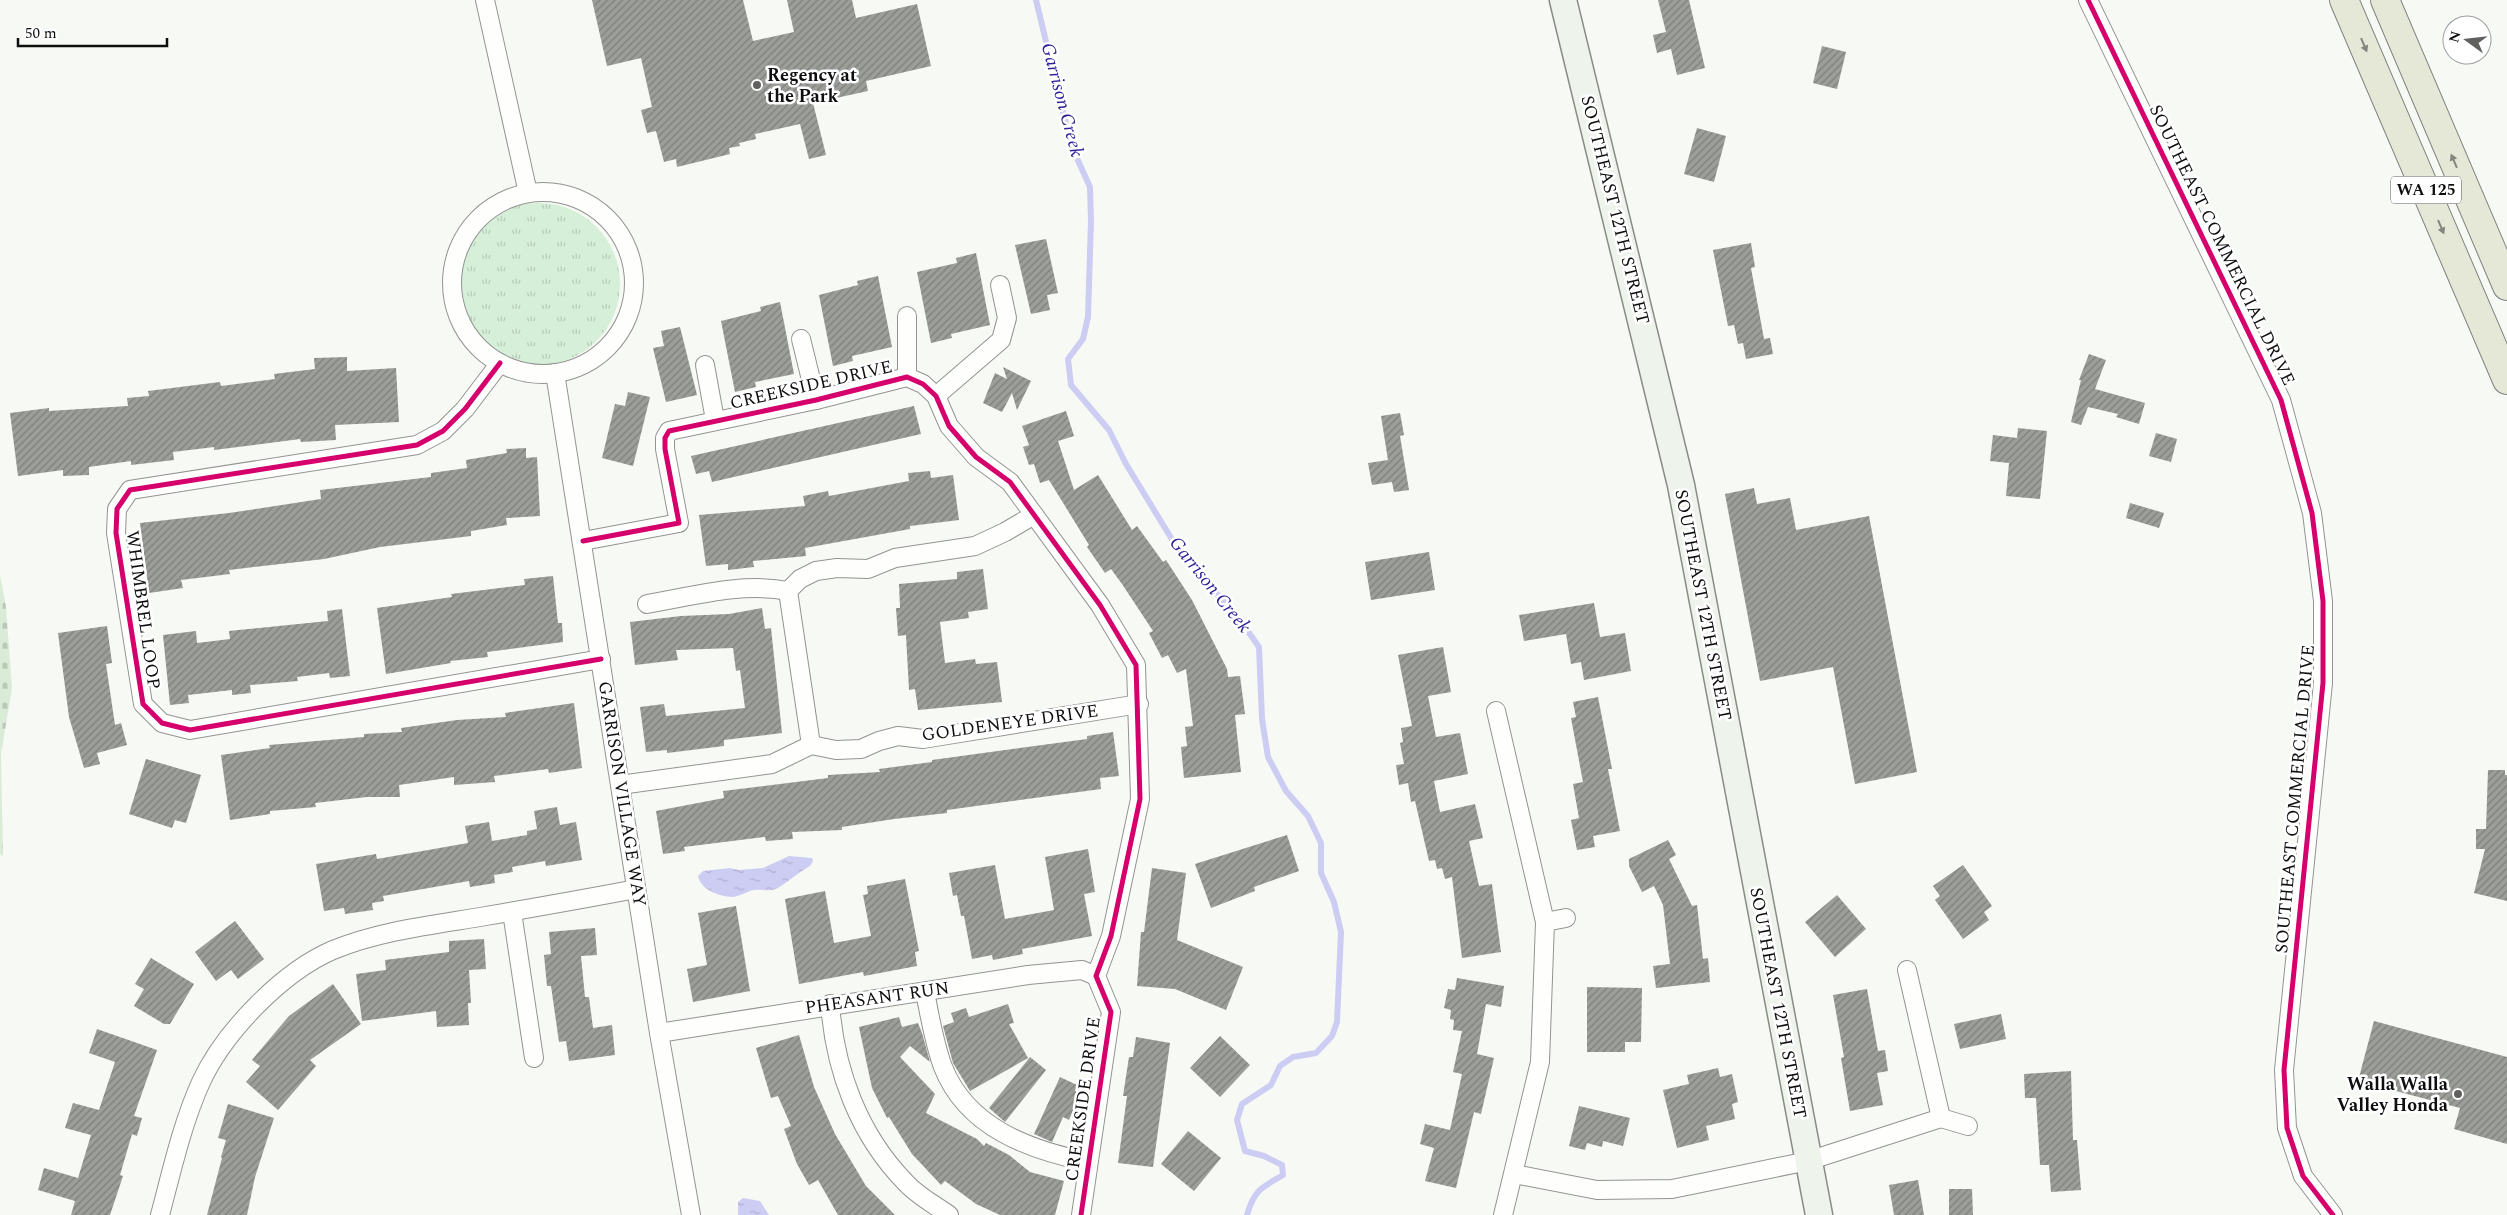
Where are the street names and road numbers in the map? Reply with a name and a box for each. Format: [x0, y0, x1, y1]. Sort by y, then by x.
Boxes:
street label: SOUTHEAST 12TH STREET [1573, 93, 1657, 327]
street label: SOUTHEAST COMMERCIAL DRIVE [2142, 100, 2302, 390]
road number: WA 125 [2391, 176, 2461, 204]
street label: CREEKSIDE DRIVE [727, 353, 895, 417]
street label: SOUTHEAST 12TH STREET [1667, 487, 1739, 723]
street label: WHIMBREL LOOP [118, 529, 168, 691]
street label: SOUTHEAST COMMERCIAL DRIVE [2268, 644, 2322, 954]
street label: GARRISON VILLAGE WAY [591, 679, 653, 909]
street label: GOLDENEYE DRIVE [920, 697, 1100, 749]
street label: SOUTHEAST 12TH STREET [1742, 885, 1814, 1121]
street label: PHEASANT RUN [803, 974, 951, 1022]
street label: CREEKSIDE DRIVE [1058, 1015, 1108, 1183]

